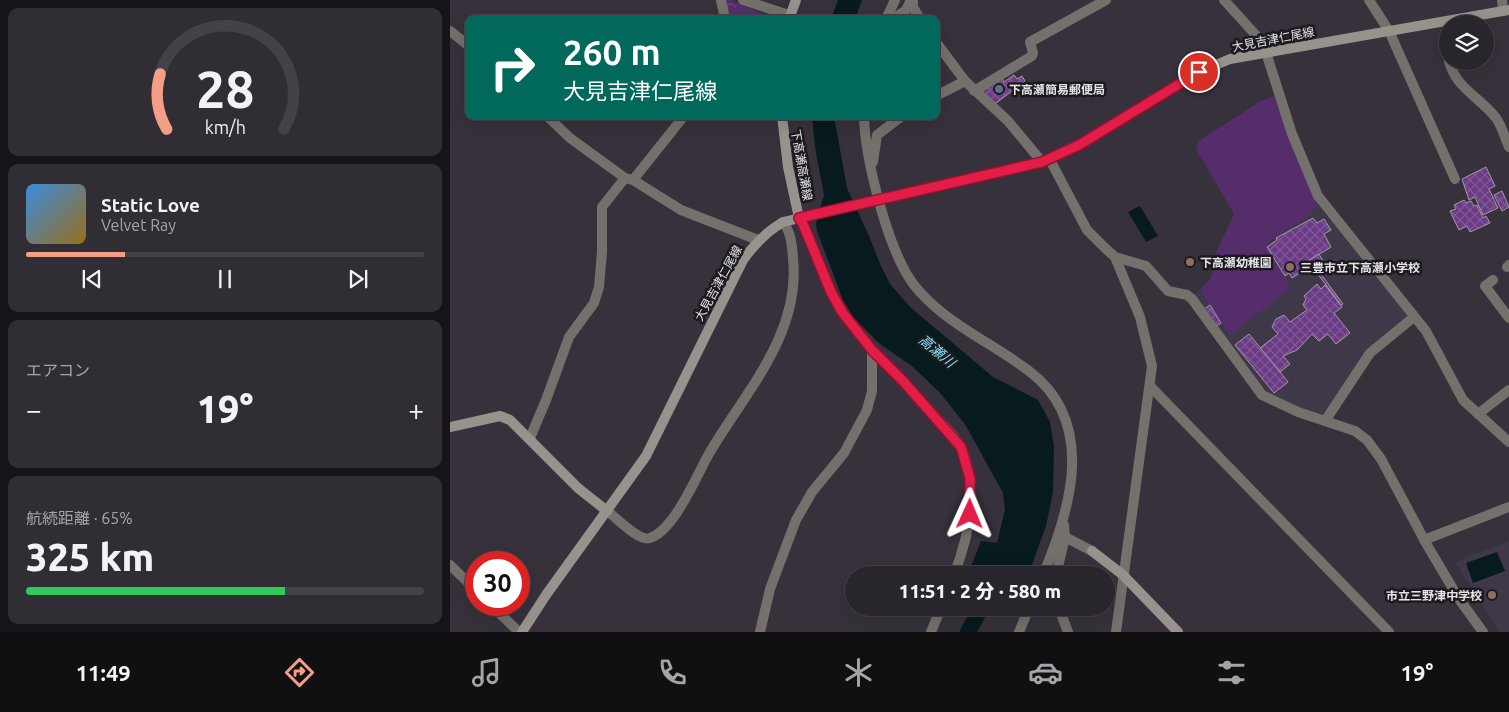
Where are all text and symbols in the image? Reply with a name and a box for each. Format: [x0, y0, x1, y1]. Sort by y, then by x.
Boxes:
map controls [1439, 15, 1494, 70]
button: layers [1439, 15, 1494, 70]
street label: 大見吉津仁尾線 [1231, 25, 1315, 53]
text: 260 m [563, 32, 661, 72]
icon: right [480, 35, 545, 100]
pin [1178, 51, 1220, 93]
icon: arrive [1185, 58, 1213, 86]
text: 28 [196, 60, 254, 118]
text: 大見吉津仁尾線 [563, 78, 717, 103]
marker: 下高瀬簡易郵便局 [993, 83, 1005, 95]
place label: 下高瀬簡易郵便局 [1009, 83, 1105, 96]
text: km/h [204, 117, 246, 137]
street label: 下高瀬高瀬線 [789, 128, 815, 202]
text: Static Love [101, 194, 200, 216]
text: Velvet Ray [101, 216, 176, 234]
street label: 大見吉津仁尾線 [692, 243, 744, 323]
marker: 下高瀬幼稚園 [1184, 256, 1196, 268]
place label: 下高瀬幼稚園 [1200, 256, 1272, 269]
marker: 三豊市立下高瀬小学校 [1284, 261, 1296, 273]
place label: 三豊市立下高瀬小学校 [1300, 261, 1420, 274]
icon: previous [78, 265, 106, 293]
icon: pause [211, 265, 239, 293]
icon: next [344, 265, 372, 293]
water label: 高瀬川 [916, 331, 960, 372]
text: エアコン [26, 361, 90, 379]
text: 19° [197, 388, 253, 430]
text: − [26, 394, 42, 425]
text: + [408, 394, 424, 425]
position arrow [943, 487, 995, 539]
text: 航続距離 · 65% [26, 509, 133, 527]
text: 325 km [26, 536, 154, 578]
speed limit sign: 30 [465, 551, 530, 616]
text: 11:51 · 2 分 · 580 m [899, 580, 1061, 602]
place label: 市立三野津中学校 [1386, 589, 1482, 602]
marker: 市立三野津中学校 [1486, 589, 1498, 601]
icon: directions [282, 655, 317, 690]
icon: music [469, 655, 504, 690]
icon: phone [655, 655, 690, 690]
icon: climate [841, 655, 876, 690]
icon: car [1028, 655, 1063, 690]
icon: filters [1214, 655, 1249, 690]
text: 11:49 [76, 660, 131, 685]
text: 19° [1401, 660, 1433, 685]

